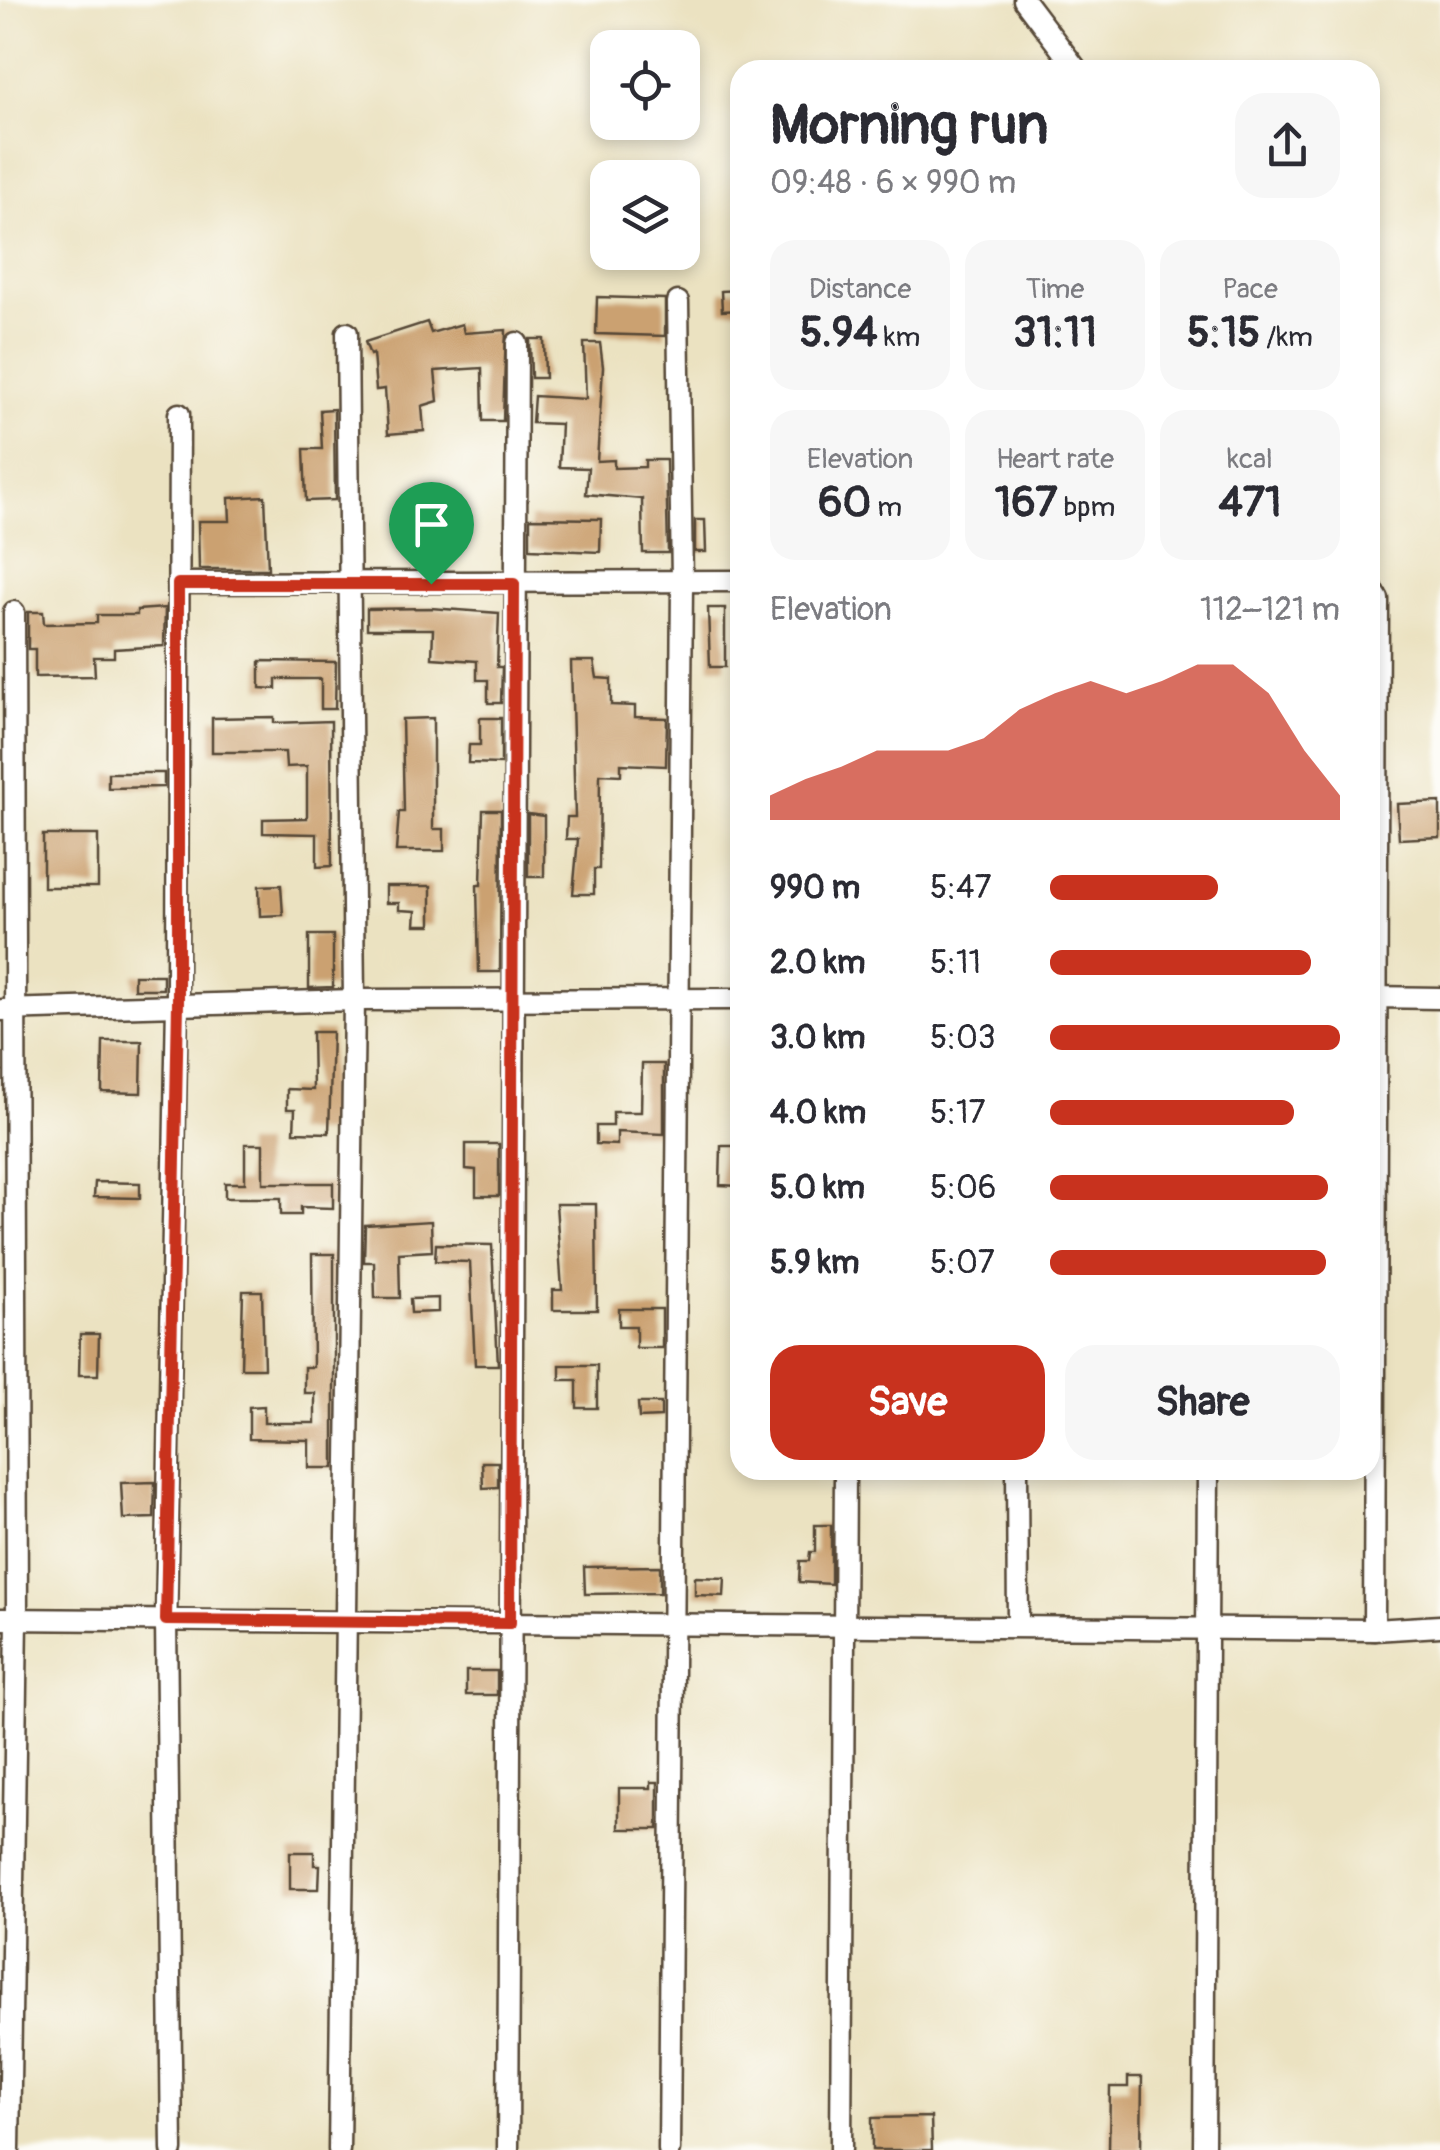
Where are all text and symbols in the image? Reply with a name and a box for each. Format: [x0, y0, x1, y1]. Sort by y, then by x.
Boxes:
map controls [590, 30, 700, 270]
button: locate [590, 30, 700, 140]
text: Morning run [770, 91, 1048, 160]
button: share [1235, 93, 1340, 198]
button: layers [590, 160, 700, 270]
text: 09:48 · 6 × 990 m [770, 163, 1016, 203]
text: Distance [809, 272, 911, 307]
text: Time [1026, 272, 1084, 307]
text: Pace [1222, 272, 1278, 307]
text: 5.94 [800, 307, 878, 359]
text: 31:11 [1013, 307, 1097, 359]
text: 5:15 [1187, 307, 1260, 359]
text: km [878, 320, 920, 355]
text: /km [1260, 320, 1313, 355]
text: Elevation [807, 442, 913, 477]
text: Heart rate [996, 442, 1114, 477]
text: kcal [1227, 442, 1273, 477]
text: 60 [818, 477, 871, 529]
text: 167 [995, 477, 1057, 529]
text: 471 [1218, 477, 1282, 529]
pin [389, 482, 474, 585]
text: m [871, 490, 902, 525]
text: bpm [1057, 490, 1115, 525]
icon: arrive [404, 497, 459, 552]
text: Elevation [770, 590, 892, 630]
text: 112–121 m [1200, 590, 1340, 630]
text: 990 m [770, 868, 860, 908]
text: 5:47 [930, 868, 991, 908]
text: 2.0 km [770, 943, 865, 983]
text: 5:11 [930, 943, 981, 983]
text: 3.0 km [770, 1018, 865, 1058]
text: 5:03 [930, 1018, 996, 1058]
text: 4.0 km [770, 1093, 866, 1133]
text: 5:17 [930, 1093, 985, 1133]
text: 5.0 km [770, 1168, 865, 1208]
text: 5:06 [930, 1168, 996, 1208]
text: 5.9 km [770, 1243, 860, 1283]
text: 5:07 [930, 1243, 995, 1283]
button: Save [770, 1345, 1045, 1460]
button: Share [1065, 1345, 1340, 1460]

